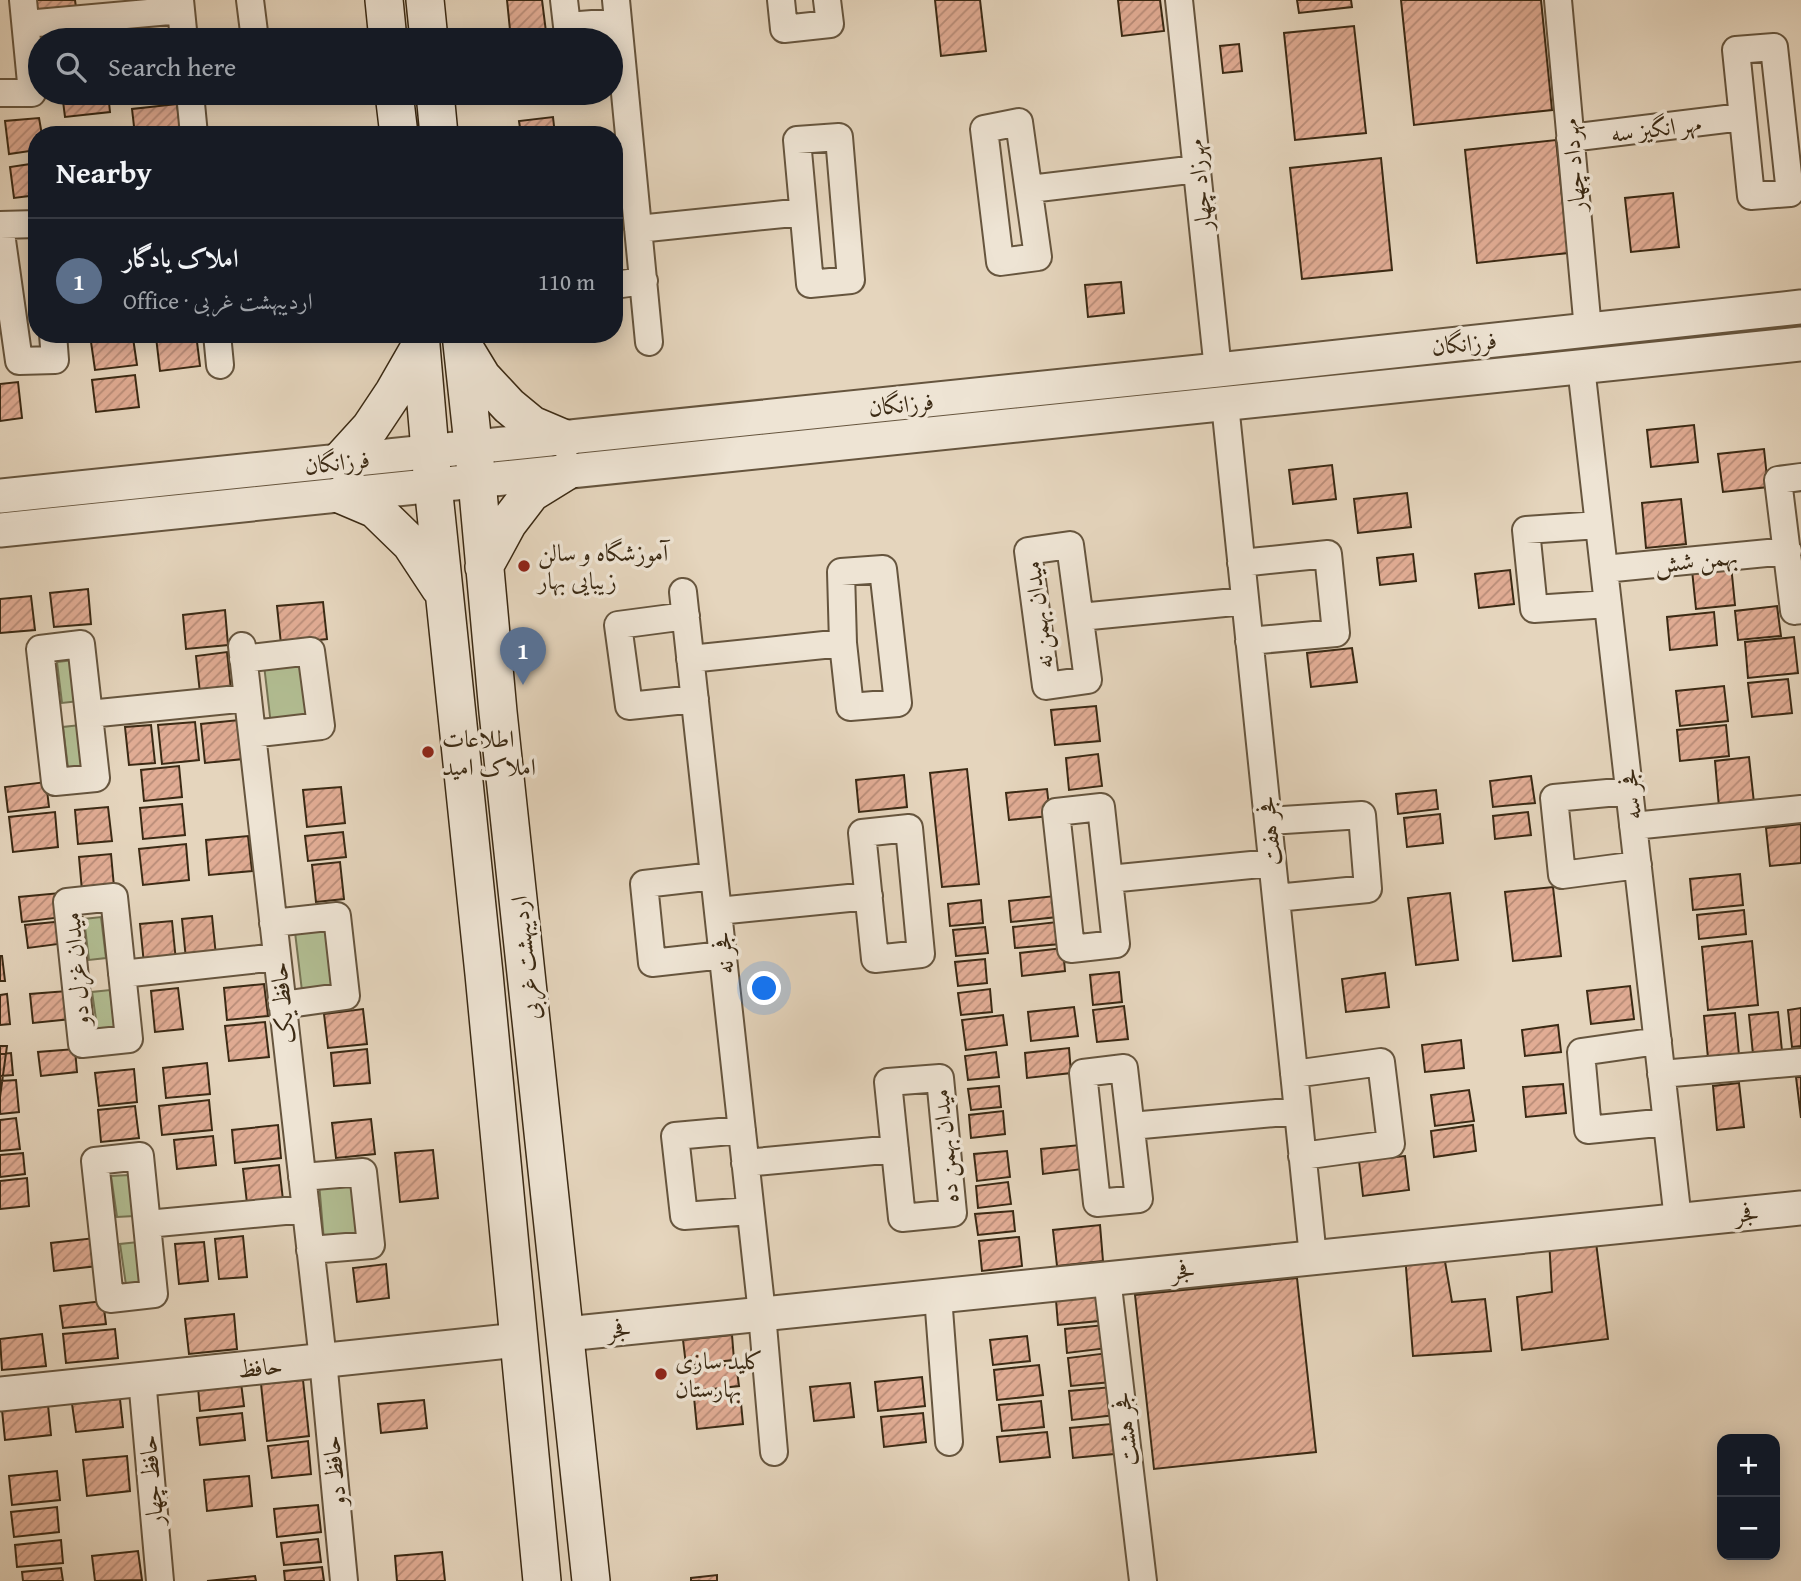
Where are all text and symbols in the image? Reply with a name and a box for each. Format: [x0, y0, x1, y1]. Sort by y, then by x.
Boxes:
search box [28, 28, 623, 105]
text: Search here [108, 47, 236, 86]
icon: search [52, 48, 90, 86]
street label: مهر انگیز سه [1609, 105, 1703, 151]
street label: مهرداد چهار [1552, 117, 1595, 215]
street label: مهرزاد چهار [1177, 137, 1221, 235]
text: Nearby [56, 150, 152, 194]
text: املاک یادگار [123, 238, 239, 277]
text: 1 [73, 265, 85, 298]
text: 110 m [538, 265, 595, 298]
text: Office · اردیبهشت غربی [123, 284, 313, 317]
street label: فرزانگان [1430, 322, 1498, 364]
street label: فرزانگان [867, 383, 935, 425]
street label: فرزانگان [303, 441, 371, 483]
place label: آموزشگاه و سالن زیبایی بهار [536, 535, 671, 598]
street label: بهمن شش [1653, 538, 1739, 582]
marker: آموزشگاه و سالن زیبایی بهار [516, 558, 532, 574]
street label: میدان بهمن نه [1014, 559, 1062, 671]
pin: 1 [500, 627, 546, 685]
place label: اطلاعات املاک امید [442, 721, 536, 784]
marker: اطلاعات املاک امید [420, 744, 436, 760]
street label: فجر سه [1610, 766, 1650, 822]
street label: فجر هفت [1248, 794, 1290, 868]
street label: اردیبهشت غربی [501, 894, 549, 1022]
street label: میدان غزل دو [54, 911, 99, 1030]
street label: فجر نه [703, 930, 743, 976]
street label: حافظ یک [260, 960, 304, 1046]
your location [747, 971, 781, 1005]
street label: میدان بهمن ده [923, 1088, 967, 1204]
street label: فجر [1731, 1195, 1760, 1232]
street label: فجر [1166, 1251, 1197, 1289]
street label: فجر [602, 1310, 633, 1348]
place label: کلید سازی بهارستان [675, 1343, 763, 1406]
street label: حافظ [236, 1347, 284, 1387]
marker: کلید سازی بهارستان [653, 1366, 669, 1382]
street label: فجر هشت [1103, 1390, 1147, 1468]
street label: حافظ چهار [130, 1433, 173, 1529]
street label: حافظ دو [313, 1434, 355, 1511]
map controls [1717, 1434, 1780, 1560]
button: + [1717, 1434, 1780, 1497]
button: − [1717, 1497, 1780, 1560]

